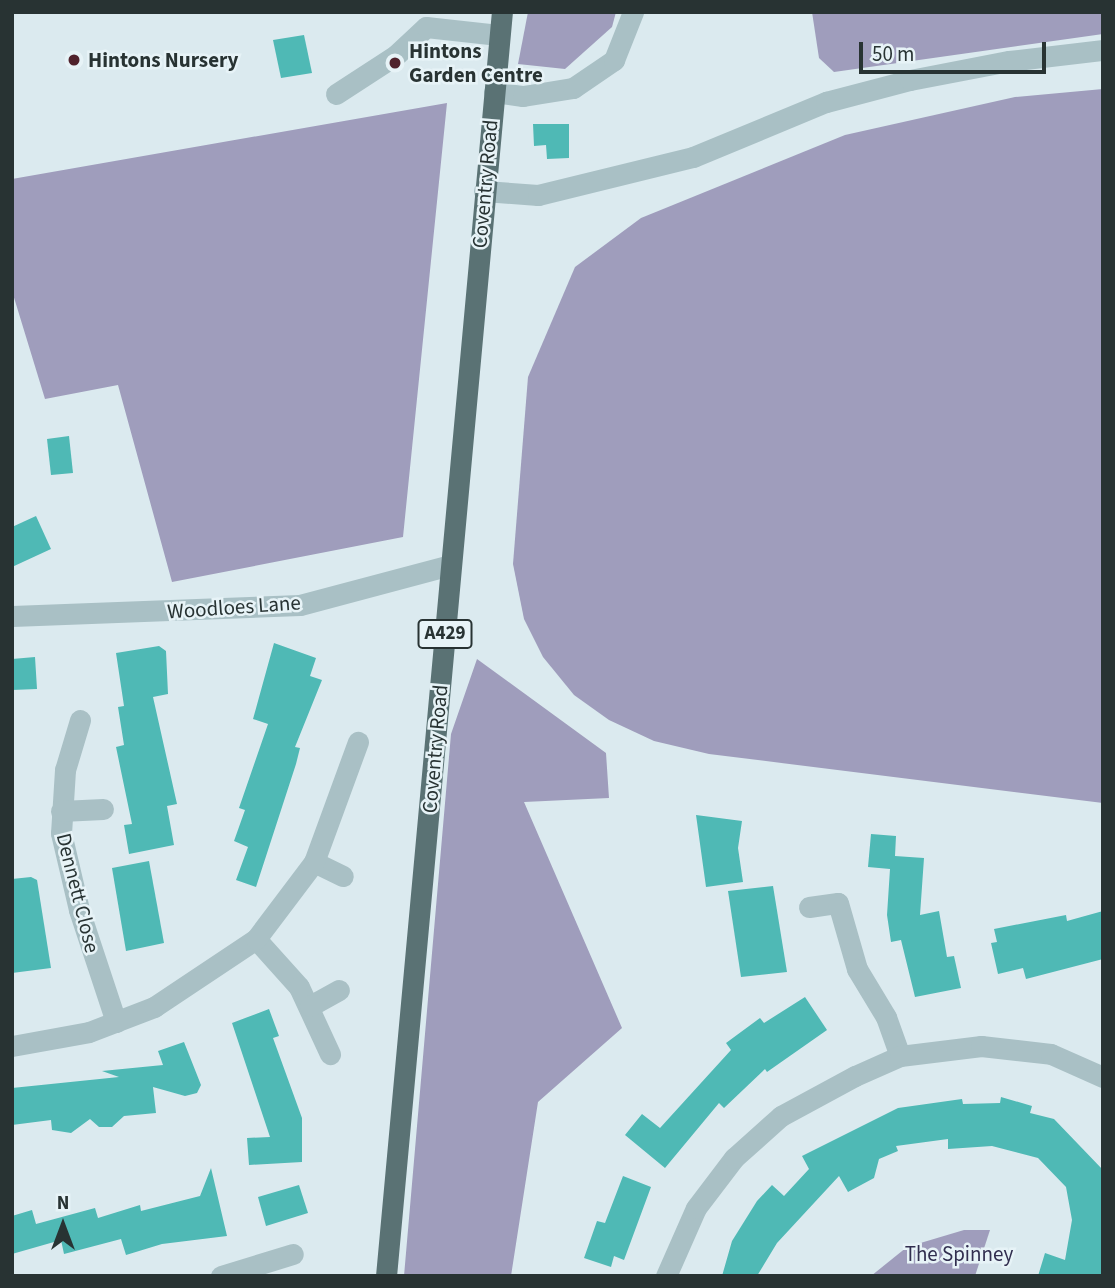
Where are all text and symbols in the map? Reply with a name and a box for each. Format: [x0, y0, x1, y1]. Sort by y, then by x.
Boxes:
scale bar [863, 28, 1050, 72]
place label: Hintons Garden Centre [409, 38, 543, 88]
text: 50 m [872, 39, 914, 69]
place label: Hintons Nursery [88, 47, 238, 73]
marker: Hintons Nursery [66, 52, 82, 68]
marker: Hintons Garden Centre [387, 55, 403, 71]
street label: Coventry Road [467, 119, 503, 249]
street label: Woodloes Lane [166, 590, 302, 624]
road number: A429 [417, 618, 473, 650]
street label: Coventry Road [417, 684, 453, 814]
street label: Dennett Close [51, 831, 105, 955]
north arrow [28, 1190, 98, 1260]
text: N [57, 1190, 69, 1217]
park label: The Spinney [905, 1241, 1013, 1267]

